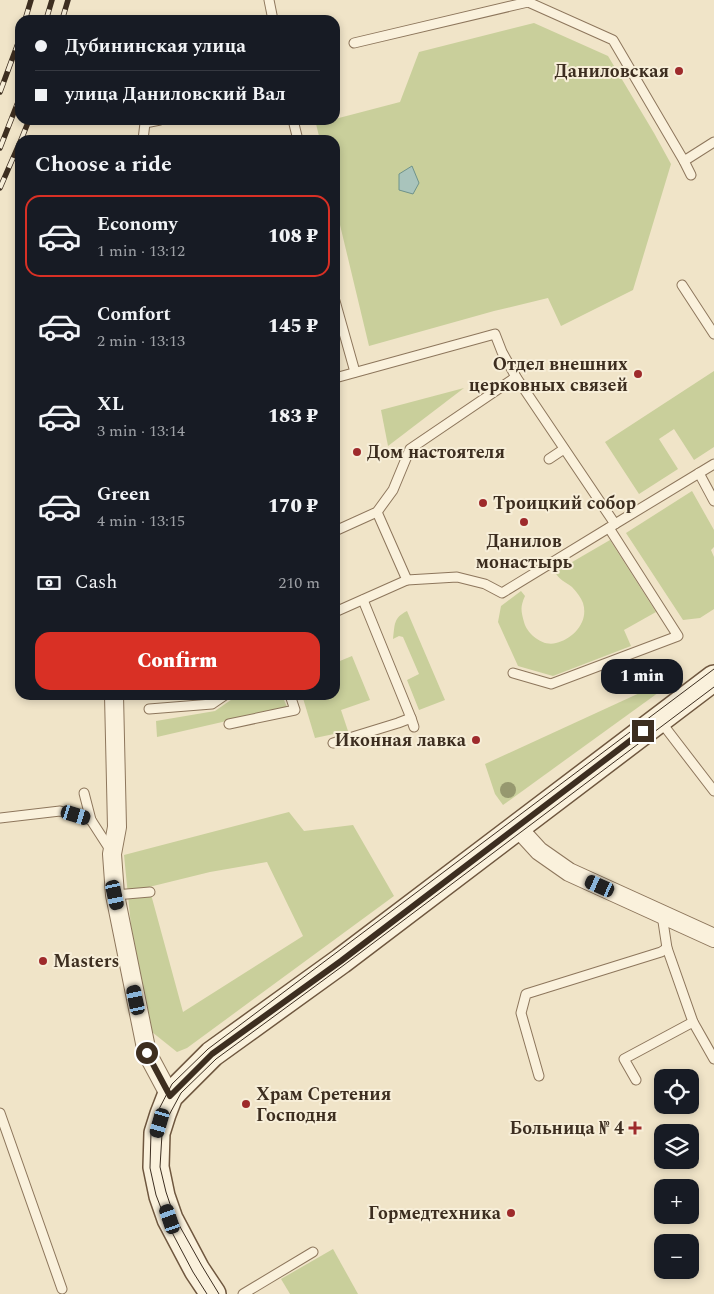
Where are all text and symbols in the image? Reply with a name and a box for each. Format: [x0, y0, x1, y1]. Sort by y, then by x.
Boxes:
text: Дубининская улица [65, 32, 246, 61]
place label: Даниловская [555, 58, 669, 85]
marker: Даниловская [673, 65, 685, 77]
text: улица Даниловский Вал [65, 80, 286, 109]
text: Choose a ride [35, 148, 172, 181]
text: Economy [97, 210, 178, 239]
icon: car [37, 214, 82, 259]
text: 108 ₽ [268, 222, 318, 251]
text: 1 min · 13:12 [97, 239, 185, 263]
text: Comfort [97, 300, 171, 329]
icon: car [37, 304, 82, 349]
text: 145 ₽ [268, 312, 318, 341]
text: 2 min · 13:13 [97, 329, 185, 353]
place label: Отдел внешних церковных связей [469, 351, 628, 399]
marker: Отдел внешних церковных связей [632, 368, 644, 380]
text: XL [97, 390, 124, 419]
icon: car [37, 394, 82, 439]
text: 183 ₽ [268, 402, 318, 431]
text: 3 min · 13:14 [97, 419, 185, 443]
place label: Дом настоятеля [367, 439, 505, 466]
marker: Дом настоятеля [351, 446, 363, 458]
text: Green [97, 480, 150, 509]
icon: car [37, 484, 82, 529]
place label: Троицкий собор [493, 490, 636, 517]
text: 170 ₽ [268, 492, 318, 521]
marker: Троицкий собор [477, 497, 489, 509]
text: 4 min · 13:15 [97, 509, 185, 533]
marker: Данилов монастырь [518, 516, 530, 528]
place label: Данилов монастырь [476, 528, 573, 576]
text: Cash [75, 568, 117, 597]
icon: cash [35, 569, 63, 597]
text: 210 m [278, 571, 320, 595]
button: Confirm [35, 632, 320, 690]
callout: 1 min [602, 658, 684, 694]
text: 1 min [620, 664, 664, 688]
route end [632, 720, 654, 742]
place label: Иконная лавка [334, 727, 467, 754]
marker: Иконная лавка [470, 734, 482, 746]
car [59, 803, 92, 827]
car [583, 873, 616, 899]
car [104, 879, 125, 911]
place label: Masters [53, 948, 119, 975]
marker: Masters [37, 955, 49, 967]
car [125, 984, 146, 1016]
route start [136, 1042, 158, 1064]
map controls [654, 1069, 699, 1279]
button: locate [654, 1069, 699, 1114]
place label: Храм Сретения Господня [256, 1081, 392, 1129]
marker: Храм Сретения Господня [240, 1098, 252, 1110]
car [148, 1107, 171, 1139]
place label: Больница № 4 [510, 1115, 624, 1142]
marker: Больница № 4 [628, 1121, 642, 1135]
button: layers [654, 1124, 699, 1169]
button: + [654, 1179, 699, 1224]
place label: Гормедтехника [368, 1200, 502, 1227]
car [158, 1202, 181, 1236]
marker: Гормедтехника [505, 1207, 517, 1219]
button: − [654, 1234, 699, 1279]

